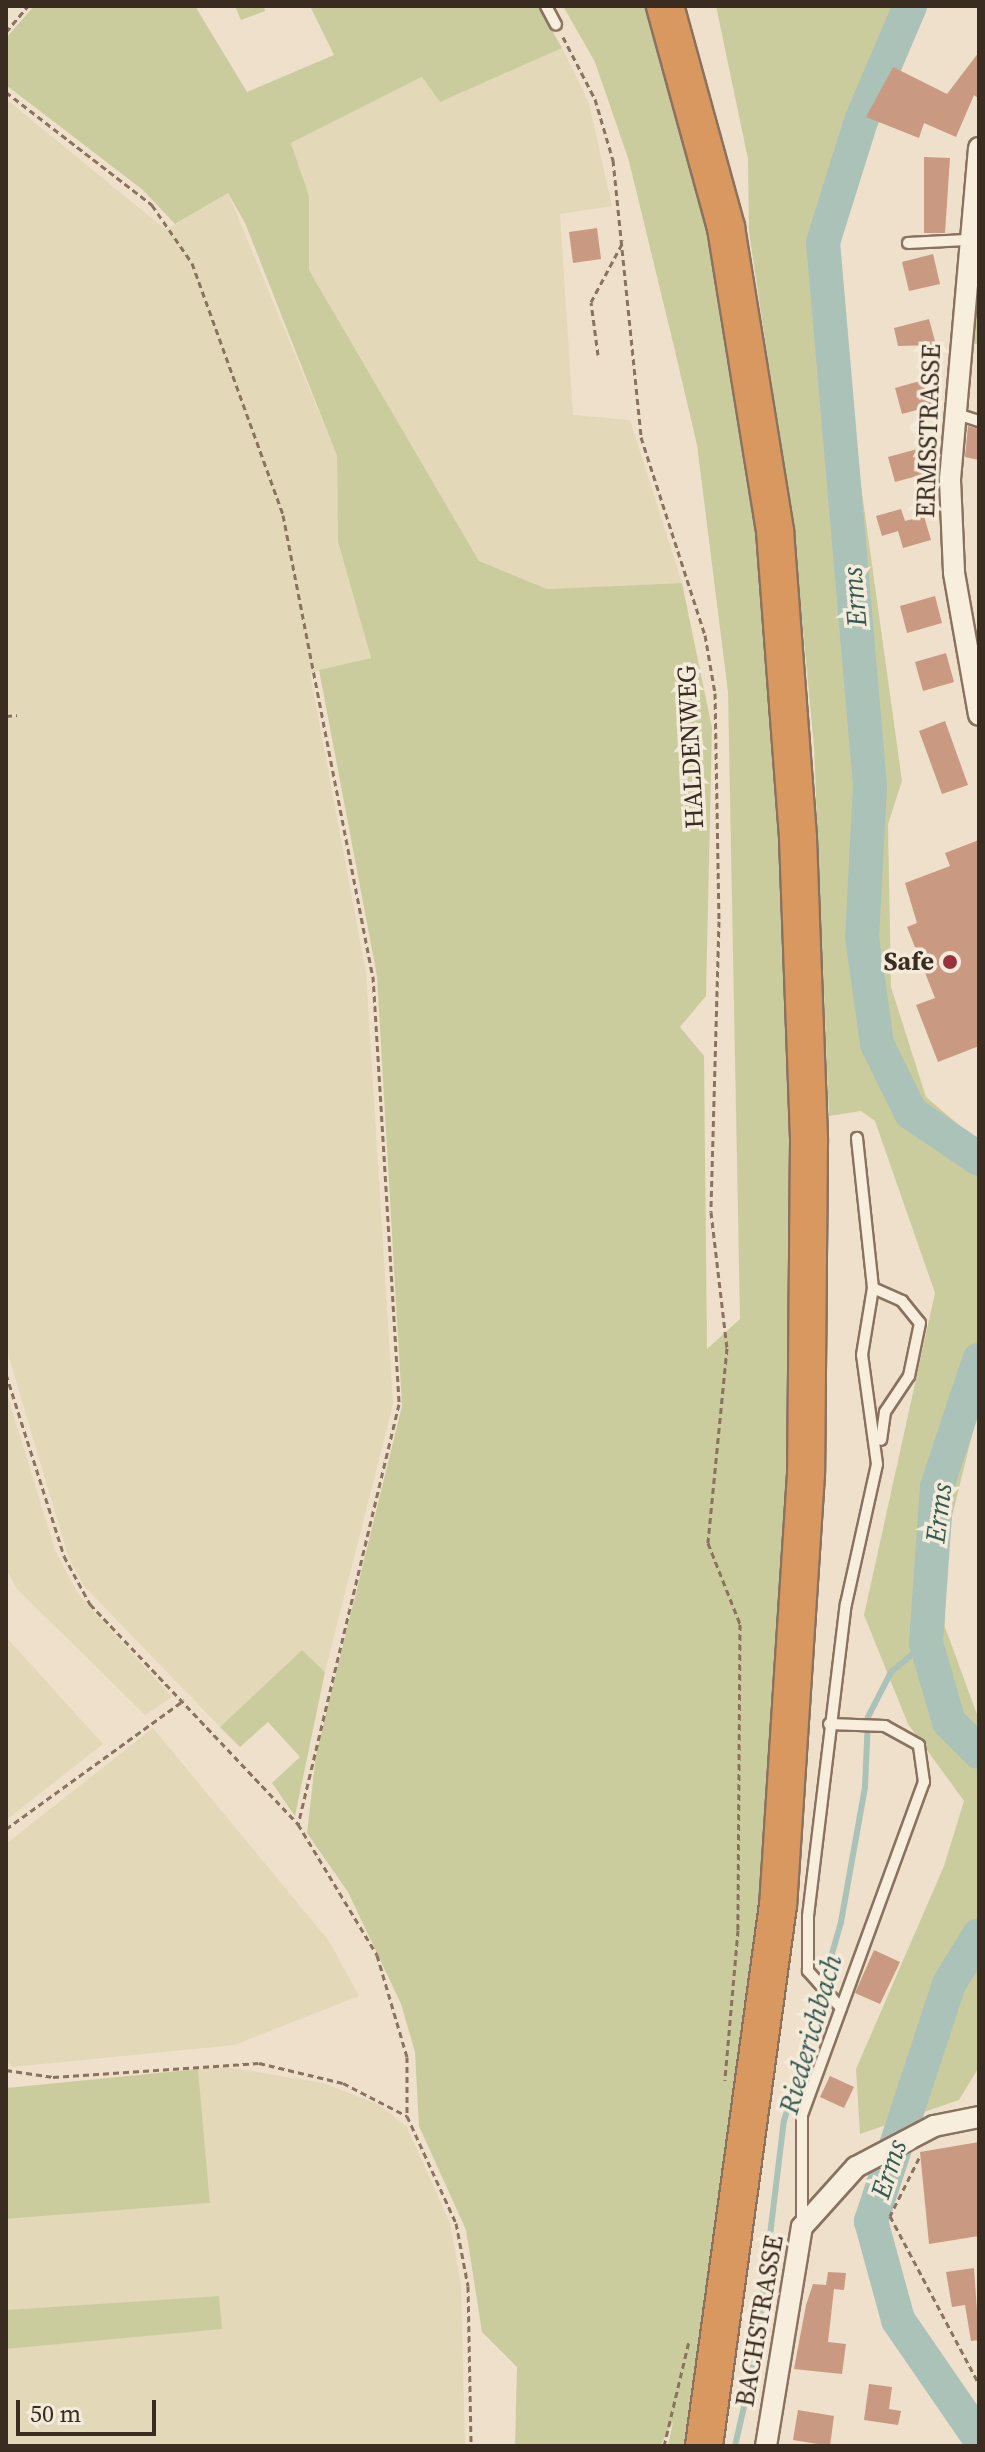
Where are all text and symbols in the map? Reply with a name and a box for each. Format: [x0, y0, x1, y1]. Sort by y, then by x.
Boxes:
street label: ERMSSTRASSE [910, 343, 948, 519]
water label: Erms [835, 566, 873, 628]
street label: HALDENWEG [671, 665, 711, 829]
place label: Safe [883, 946, 934, 978]
marker: Safe [941, 953, 959, 971]
water label: Erms [918, 1481, 958, 1545]
water label: Riederichbach [771, 1951, 849, 2117]
water label: Erms [863, 2135, 913, 2203]
street label: BACHSTRASSE [730, 2233, 790, 2409]
scale bar [20, 2384, 160, 2434]
text: 50 m [30, 2397, 81, 2430]

